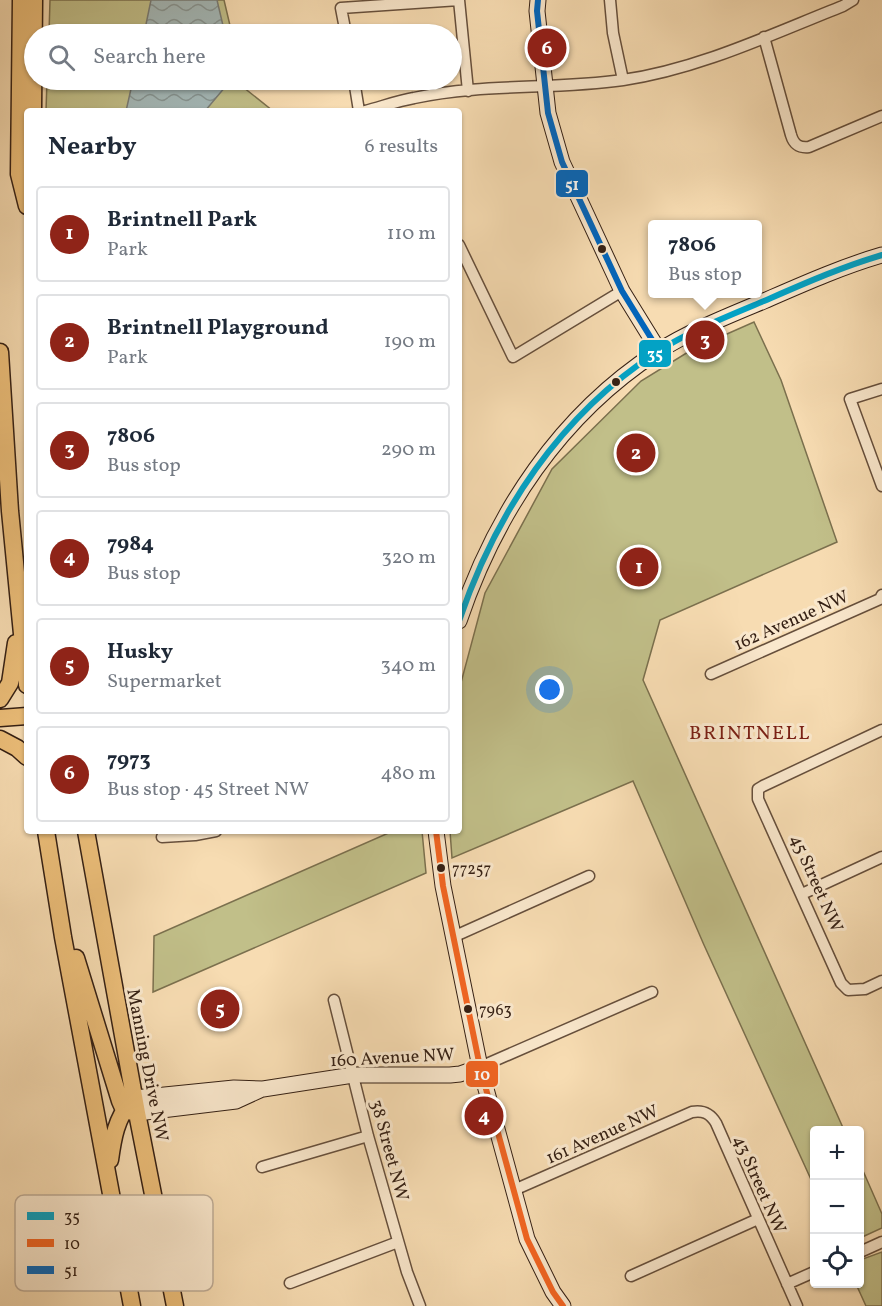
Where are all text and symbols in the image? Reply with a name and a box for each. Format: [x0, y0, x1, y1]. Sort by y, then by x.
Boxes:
search box [24, 24, 462, 90]
pin: 6 [528, 26, 566, 70]
icon: search [45, 41, 78, 74]
text: Search here [93, 42, 206, 73]
text: Nearby [48, 129, 137, 165]
text: 6 results [365, 133, 438, 161]
line badge: 51 [555, 169, 589, 198]
text: 51 [565, 175, 579, 197]
text: Brintnell Park [107, 205, 257, 236]
text: 1 [65, 220, 74, 248]
text: 110 m [387, 220, 436, 248]
popup [648, 220, 762, 298]
text: 7806 [668, 230, 716, 261]
text: Park [107, 236, 148, 264]
unlabelled marker [596, 243, 608, 255]
text: Bus stop [668, 261, 742, 289]
text: Brintnell Playground [107, 313, 329, 344]
pin: 3 [686, 318, 724, 362]
text: 2 [64, 328, 75, 356]
text: 190 m [384, 328, 436, 356]
line badge: 35 [638, 339, 672, 368]
text: Park [107, 344, 148, 372]
text: 35 [647, 344, 663, 366]
unlabelled marker [610, 376, 622, 388]
text: 7806 [107, 421, 155, 452]
pin: 2 [616, 430, 656, 476]
text: 3 [64, 436, 75, 464]
text: 290 m [381, 436, 436, 464]
text: Bus stop [107, 452, 181, 480]
text: 7984 [107, 529, 154, 560]
text: 4 [63, 544, 76, 572]
text: 320 m [381, 544, 436, 572]
pin: 1 [620, 544, 658, 590]
text: Bus stop [107, 560, 181, 588]
street label: 162 Avenue NW [730, 585, 853, 658]
text: Husky [107, 637, 173, 668]
text: 5 [65, 652, 74, 680]
text: 340 m [380, 652, 436, 680]
text: Supermarket [107, 668, 222, 696]
your location [535, 675, 564, 704]
district label: BRINTNELL [689, 720, 811, 748]
text: 7973 [107, 745, 151, 776]
text: 6 [64, 760, 75, 788]
text: 480 m [381, 760, 436, 788]
text: Bus stop · 45 Street NW [107, 776, 309, 804]
street label: 45 Street NW [783, 831, 848, 936]
place label: 77257 [452, 859, 491, 881]
marker: 77257 [435, 862, 447, 874]
pin: 5 [200, 986, 240, 1032]
street label: Manning Drive NW [119, 987, 174, 1144]
place label: 7963 [479, 1000, 512, 1022]
marker: 7963 [462, 1003, 474, 1015]
street label: 160 Avenue NW [329, 1043, 455, 1074]
line badge: 10 [465, 1060, 499, 1088]
text: 10 [474, 1065, 490, 1087]
pin: 4 [464, 1094, 504, 1138]
street label: 38 Street NW [363, 1097, 414, 1204]
street label: 161 Avenue NW [542, 1099, 663, 1171]
map controls [810, 1126, 864, 1288]
button: + [810, 1126, 864, 1180]
street label: 43 Street NW [726, 1132, 791, 1238]
button: − [810, 1180, 864, 1234]
legend [15, 1195, 213, 1291]
text: 35 [64, 1207, 80, 1229]
text: 10 [64, 1234, 80, 1256]
button: locate [810, 1234, 864, 1288]
text: 51 [64, 1261, 78, 1283]

